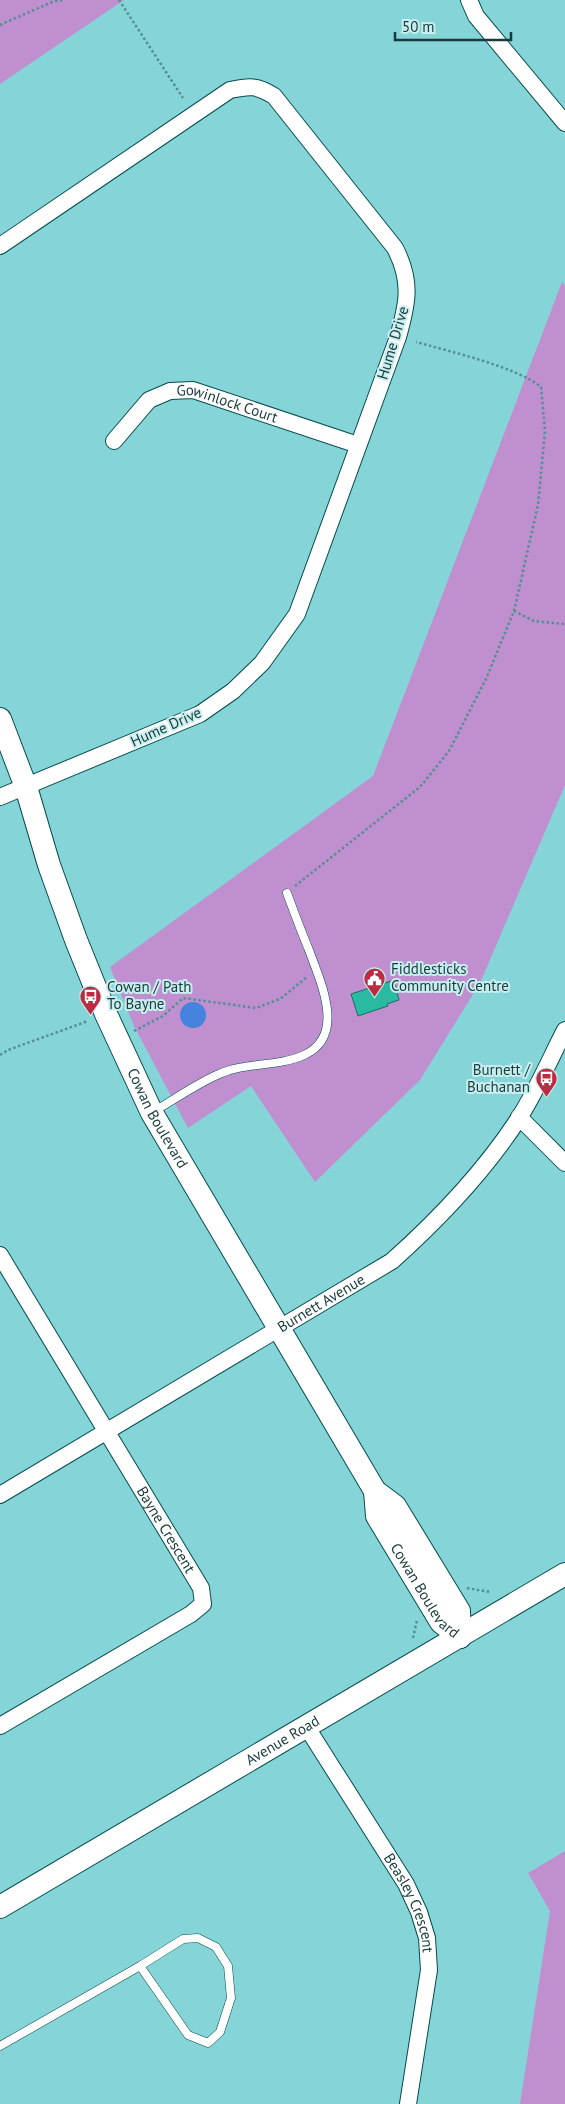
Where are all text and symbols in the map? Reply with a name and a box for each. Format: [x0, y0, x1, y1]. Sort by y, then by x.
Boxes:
scale bar [395, 10, 511, 42]
text: 50 m [402, 17, 435, 36]
street label: Hume Drive [372, 304, 413, 382]
street label: Gowinlock Court [176, 380, 280, 427]
street label: Hume Drive [127, 702, 204, 751]
place label: Fiddlesticks Community Centre [391, 959, 509, 995]
public building icon: Fiddlesticks Community Centre [363, 966, 387, 997]
place label: Cowan / Path To Bayne [107, 977, 192, 1013]
bus stop icon: Cowan / Path To Bayne [79, 984, 103, 1015]
place label: Burnett / Buchanan [467, 1060, 531, 1096]
street label: Cowan Boulevard [123, 1065, 192, 1172]
bus stop icon: Burnett / Buchanan [534, 1067, 558, 1098]
street label: Burnett Avenue [274, 1269, 368, 1336]
street label: Bayne Crescent [133, 1483, 200, 1576]
street label: Cowan Boulevard [387, 1539, 463, 1642]
street label: Avenue Road [242, 1711, 323, 1769]
street label: Beasley Crescent [380, 1849, 438, 1953]

